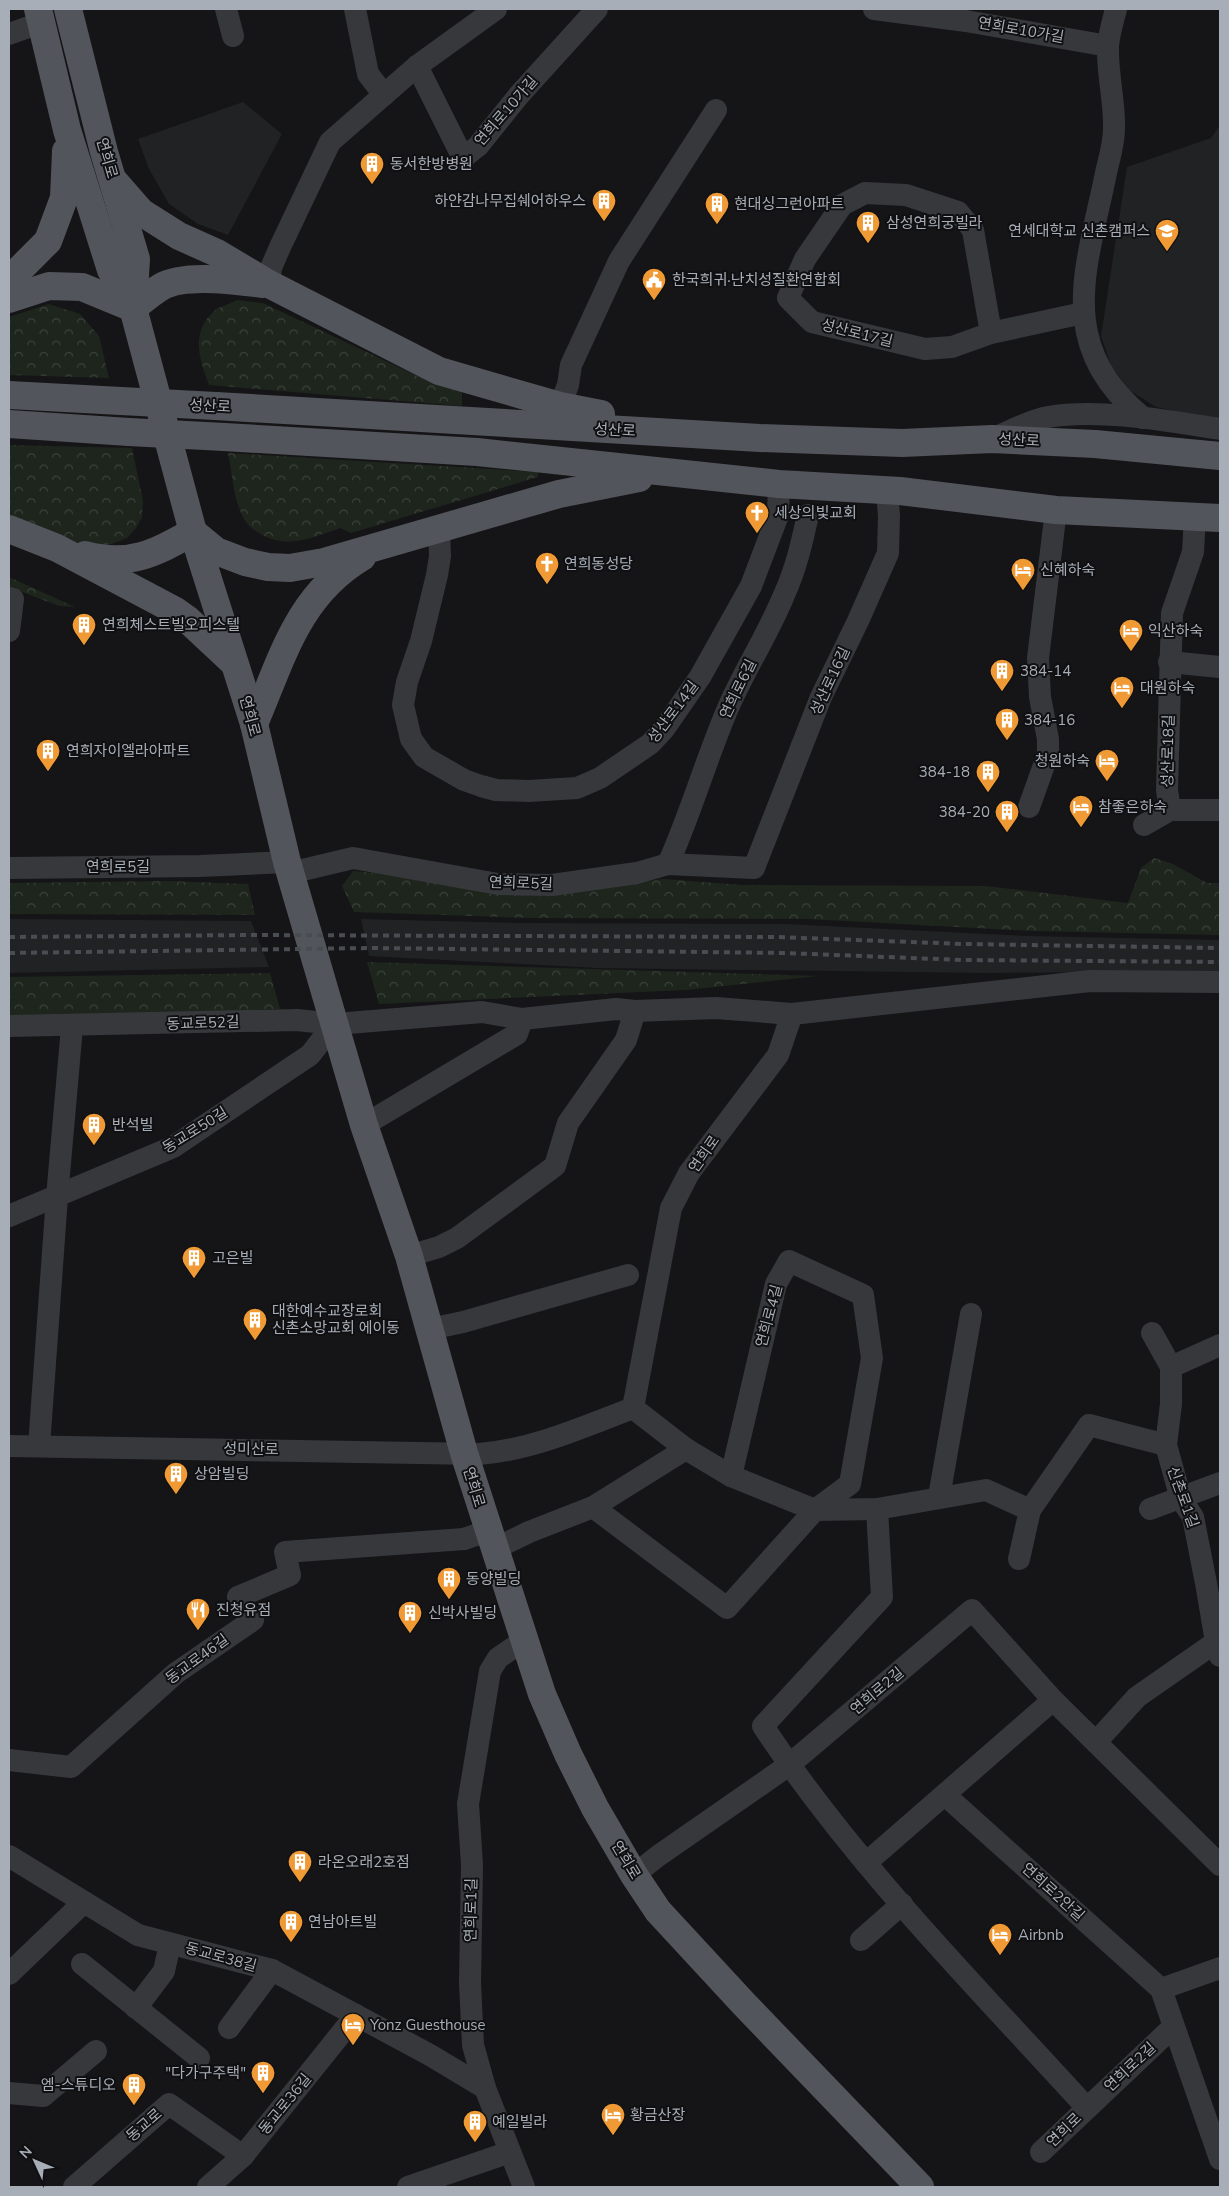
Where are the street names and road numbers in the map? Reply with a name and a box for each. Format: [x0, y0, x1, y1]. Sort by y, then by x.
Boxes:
street label: 연희로10가길 [976, 13, 1066, 47]
street label: 연희로10가길 [470, 72, 542, 150]
street label: 연희로 [92, 135, 122, 181]
street label: 성산로17길 [819, 314, 895, 352]
street label: 성산로 [189, 395, 231, 417]
street label: 성산로 [594, 419, 636, 441]
street label: 성산로 [998, 429, 1040, 451]
street label: 성산로16길 [805, 644, 855, 718]
street label: 연희로6길 [715, 656, 761, 722]
street label: 성산로14길 [643, 677, 703, 747]
street label: 연희로 [235, 693, 265, 739]
street label: 성산로18길 [1157, 714, 1179, 788]
street label: 연희로5길 [86, 857, 150, 877]
street label: 연희로5길 [489, 872, 553, 894]
street label: 동교로52길 [166, 1012, 240, 1034]
street label: 동교로50길 [159, 1102, 231, 1158]
street label: 연희로 [684, 1131, 724, 1177]
street label: 연희로4길 [751, 1282, 787, 1350]
street label: 성미산로 [223, 1439, 279, 1459]
street label: 신촌로1길 [1163, 1463, 1203, 1531]
street label: 연희로 [458, 1464, 490, 1510]
street label: 동교로46길 [162, 1629, 232, 1689]
street label: 연희로2길 [846, 1663, 908, 1719]
street label: 연희로 [607, 1837, 645, 1883]
street label: 연희로2안길 [1017, 1858, 1089, 1926]
street label: 연희로1길 [460, 1878, 482, 1942]
street label: 동교로38길 [183, 1938, 259, 1976]
street label: 연희로2길 [1100, 2038, 1160, 2096]
street label: 동교로36길 [254, 2069, 316, 2139]
street label: 동교로 [122, 2104, 166, 2146]
street label: 연희로 [1042, 2108, 1086, 2152]

